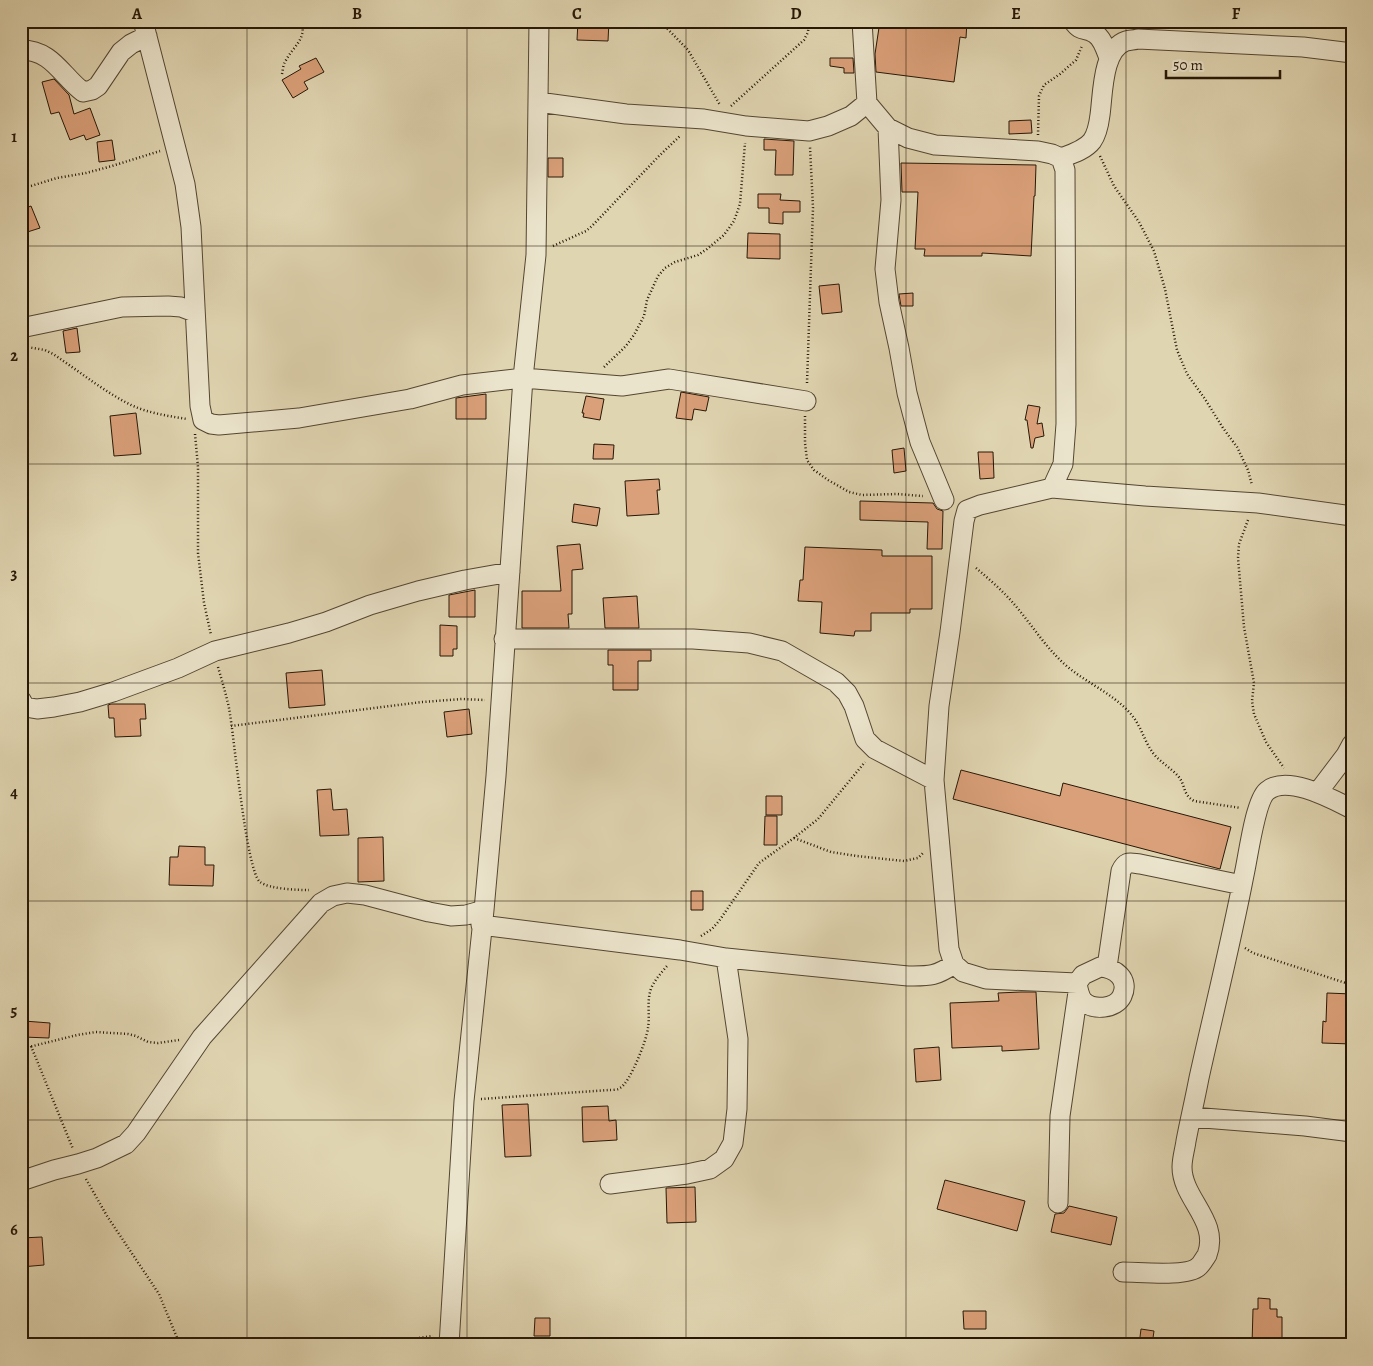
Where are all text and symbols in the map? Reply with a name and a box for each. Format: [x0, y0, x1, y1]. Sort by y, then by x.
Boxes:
text: A [131, 3, 143, 25]
text: B [352, 3, 362, 25]
text: C [572, 3, 582, 25]
text: D [790, 3, 802, 25]
text: E [1011, 3, 1021, 25]
text: F [1232, 3, 1241, 25]
scale bar [1166, 48, 1279, 80]
text: 50 m [1173, 55, 1203, 75]
text: 1 [11, 126, 17, 148]
text: 2 [10, 345, 18, 367]
text: 3 [11, 563, 18, 585]
text: 4 [10, 782, 18, 804]
text: 5 [11, 1000, 18, 1022]
text: 6 [10, 1219, 18, 1241]

